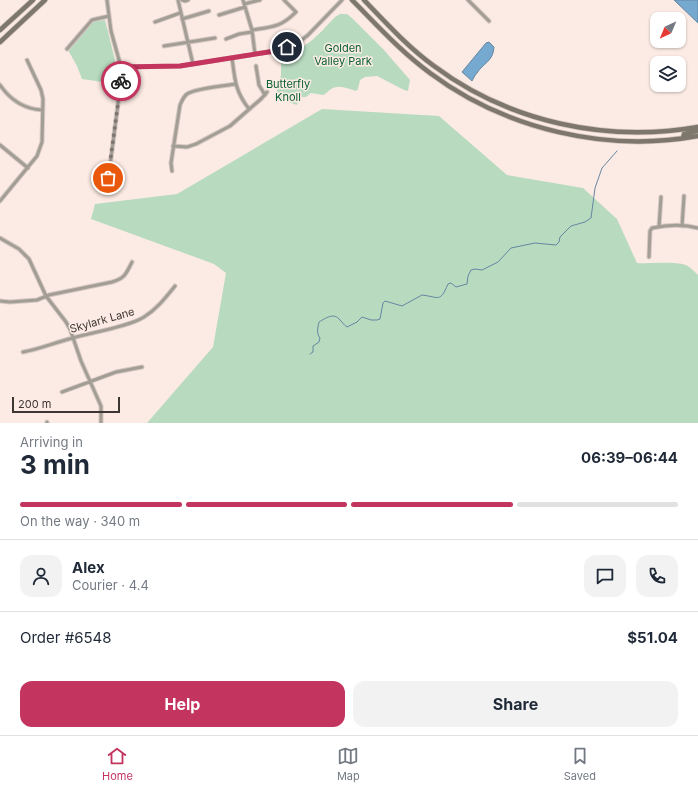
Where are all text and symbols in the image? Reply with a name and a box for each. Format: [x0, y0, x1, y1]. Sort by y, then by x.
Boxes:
north arrow [650, 12, 686, 48]
map controls [650, 12, 686, 92]
pin [270, 30, 304, 64]
icon: home [276, 36, 298, 58]
park label: Golden Valley Park [314, 41, 372, 68]
button: layers [650, 56, 686, 92]
courier [101, 61, 141, 101]
icon: bike [110, 70, 132, 92]
park label: Butterfly Knoll [266, 77, 310, 104]
pin [91, 161, 125, 195]
icon: bag [97, 167, 119, 189]
street label: Skylark Lane [68, 304, 136, 336]
scale bar [12, 395, 120, 414]
text: 200 m [18, 397, 51, 411]
text: Arriving in [20, 434, 83, 450]
text: 06:39–06:44 [581, 448, 678, 467]
text: 3 min [20, 449, 90, 480]
text: On the way · 340 m [20, 513, 140, 529]
button: person [20, 555, 62, 597]
button: chat [584, 555, 626, 597]
button: phone [636, 555, 678, 597]
text: Alex [72, 558, 105, 577]
text: Courier · 4.4 [72, 577, 149, 593]
text: Order #6548 [20, 628, 112, 647]
text: $51.04 [627, 628, 678, 647]
button: Help [20, 681, 345, 727]
button: Share [353, 681, 678, 727]
tab: Home [102, 745, 133, 783]
tab: Map [337, 745, 360, 783]
tab: Saved [564, 745, 596, 783]

